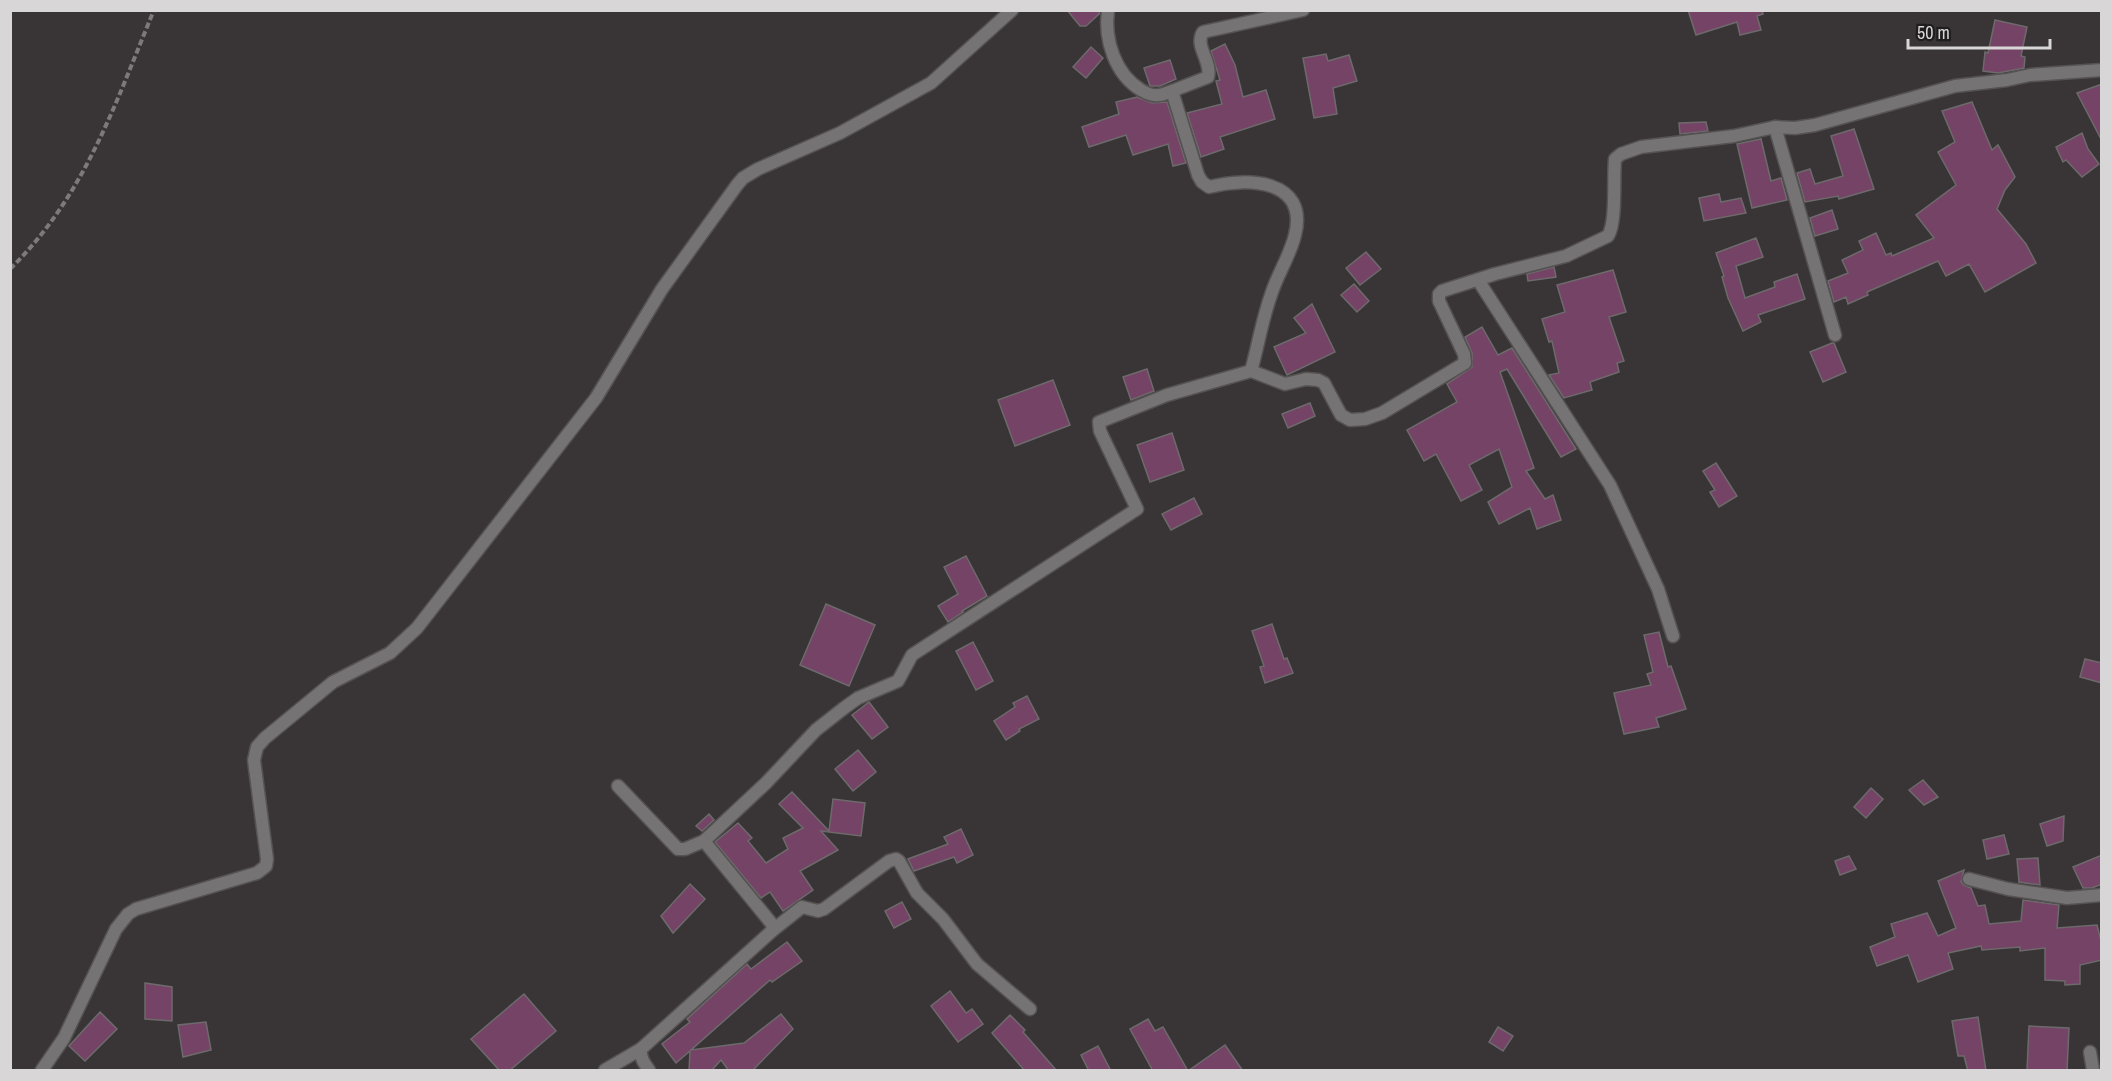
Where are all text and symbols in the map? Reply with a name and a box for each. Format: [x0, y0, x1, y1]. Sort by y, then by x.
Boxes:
scale bar [1908, 12, 2050, 50]
text: 50 m [1917, 20, 1950, 45]

